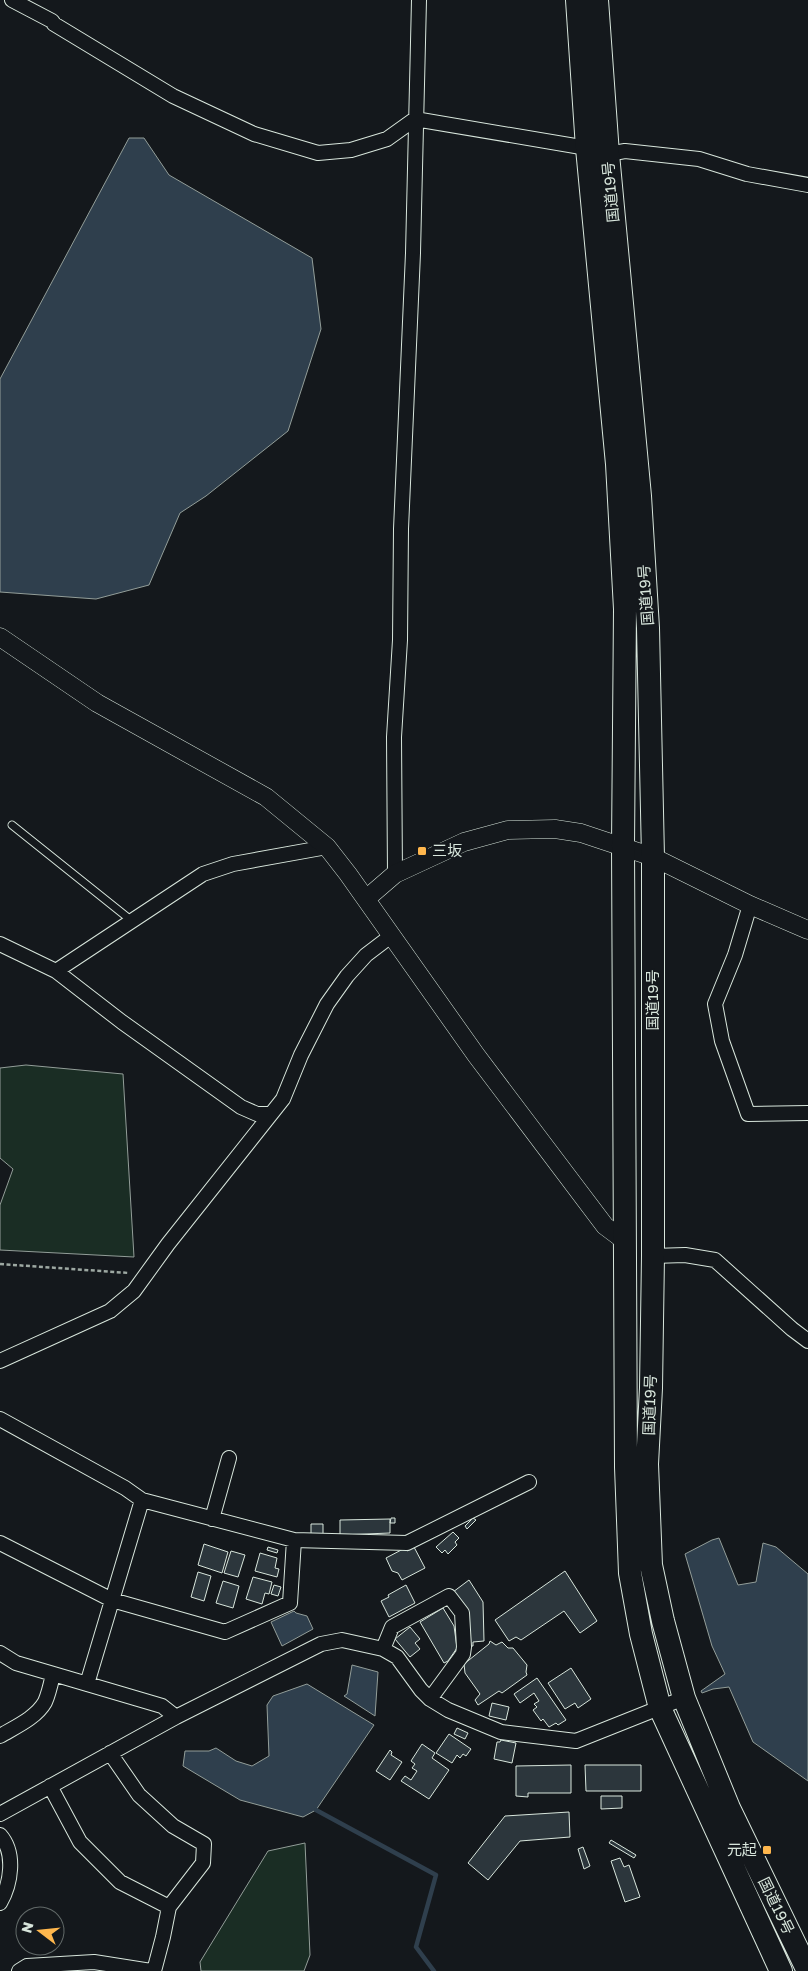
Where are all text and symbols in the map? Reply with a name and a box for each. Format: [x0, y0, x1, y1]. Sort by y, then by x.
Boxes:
street label: 国道19号 [598, 161, 622, 223]
street label: 国道19号 [634, 564, 656, 626]
place label: 三坂 [432, 841, 462, 859]
marker: 三坂 [416, 845, 428, 857]
street label: 国道19号 [643, 969, 661, 1031]
street label: 国道19号 [639, 1374, 659, 1436]
place label: 元起 [727, 1840, 757, 1858]
marker: 元起 [761, 1844, 773, 1856]
street label: 国道19号 [755, 1874, 798, 1937]
north arrow [15, 1906, 65, 1956]
text: N [17, 1920, 37, 1935]

